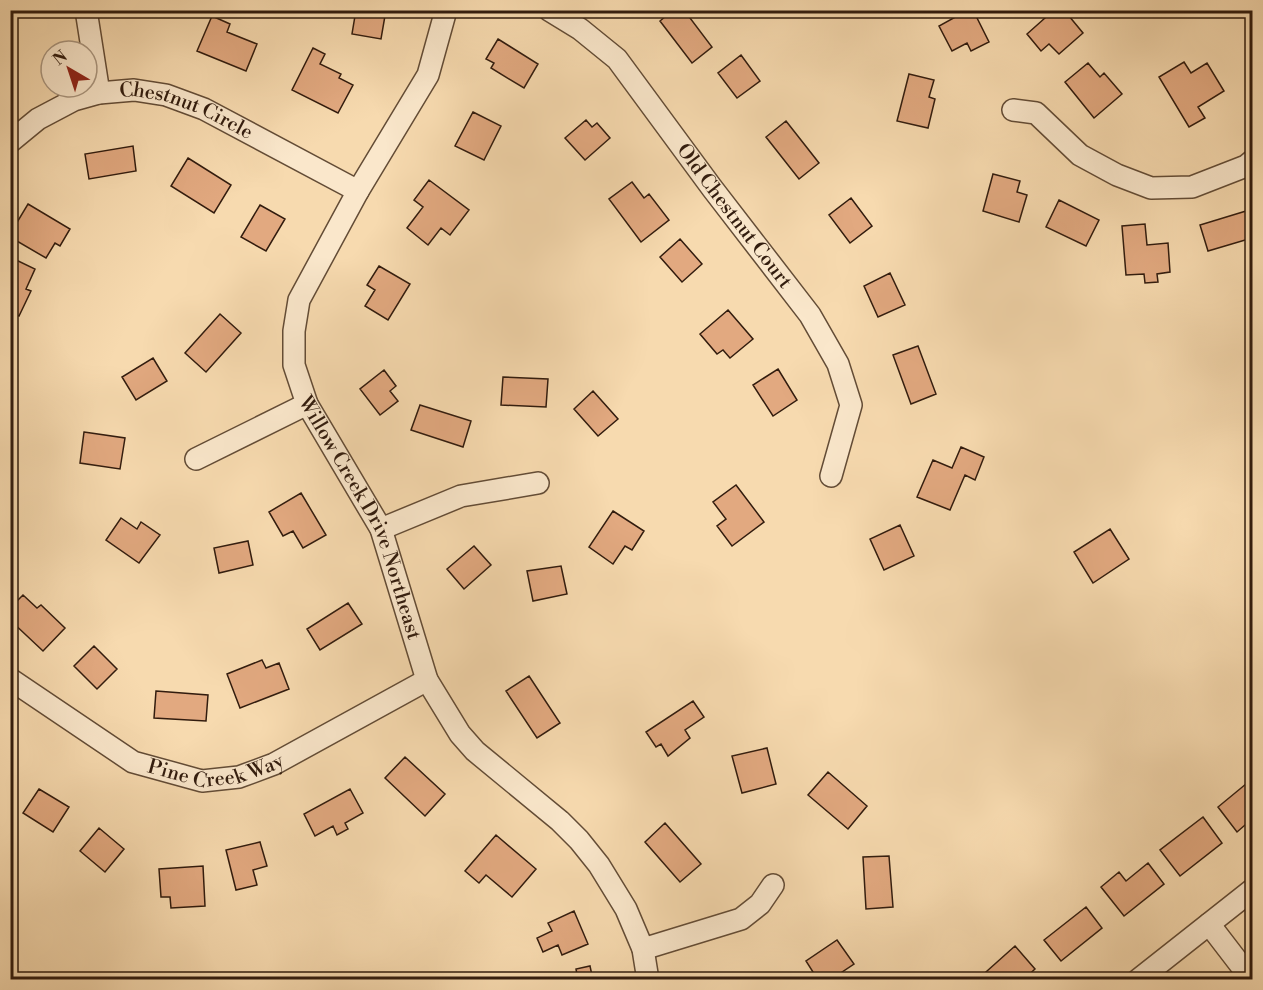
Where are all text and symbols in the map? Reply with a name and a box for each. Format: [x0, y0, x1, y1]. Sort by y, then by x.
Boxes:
north arrow [39, 39, 99, 99]
text: N [49, 46, 72, 70]
street label: Chestnut Circle [118, 78, 257, 145]
street label: Old Chestnut Court [671, 139, 798, 294]
street label: Willow Creek Drive Northeast [292, 391, 426, 643]
street label: Pine Creek Way [145, 748, 289, 794]

